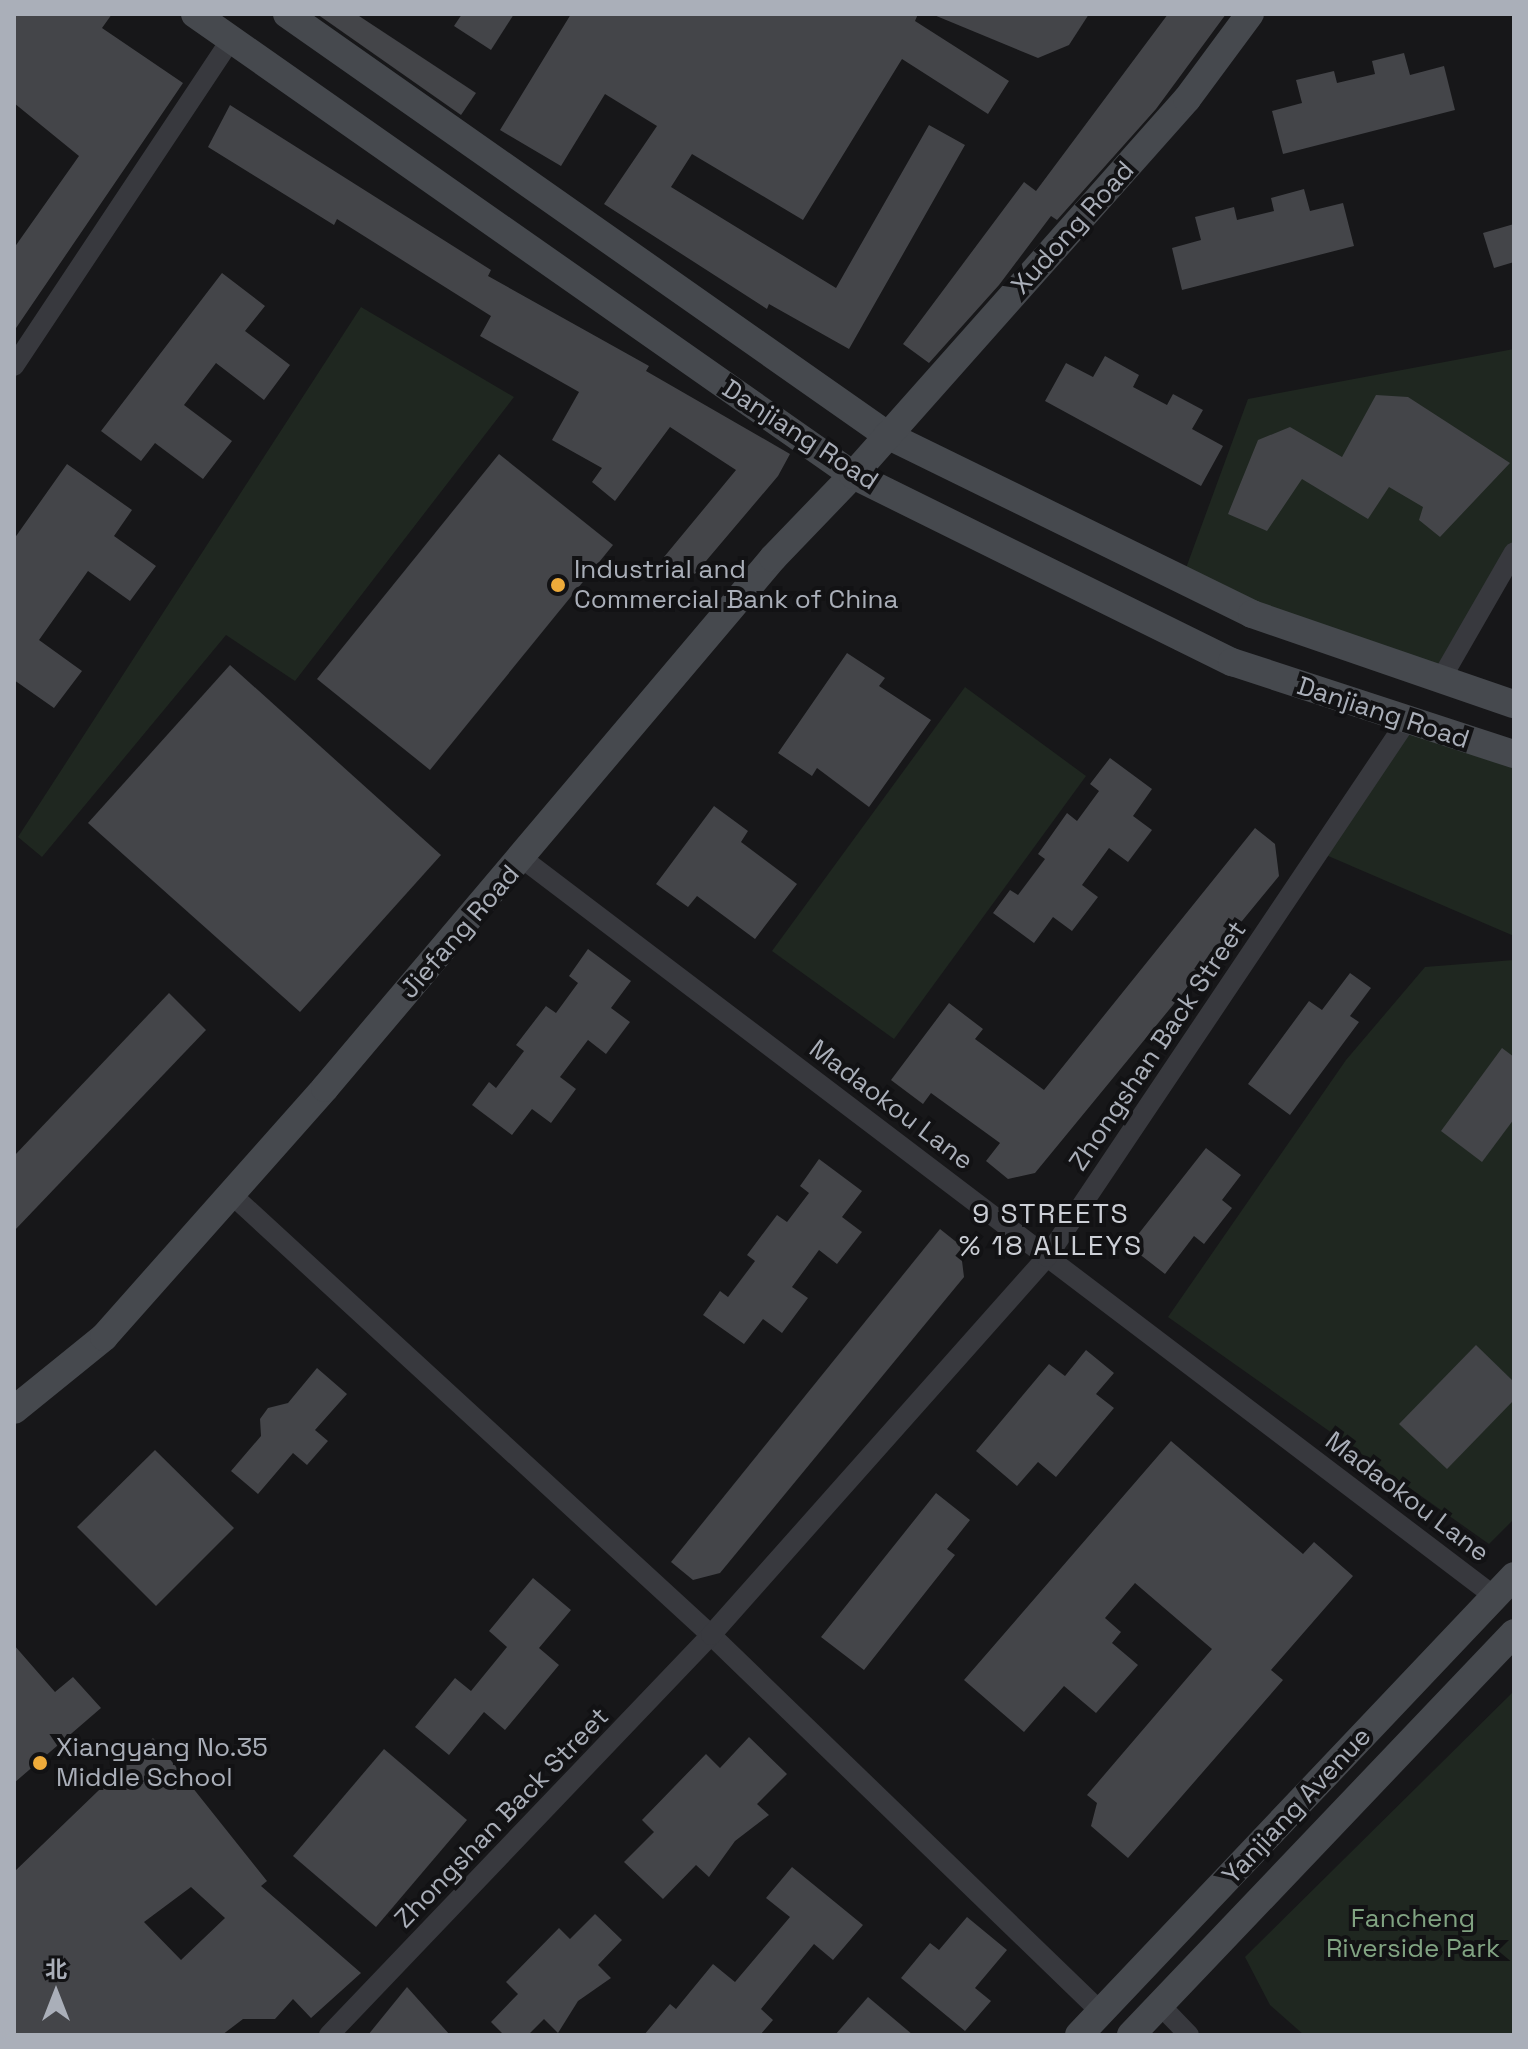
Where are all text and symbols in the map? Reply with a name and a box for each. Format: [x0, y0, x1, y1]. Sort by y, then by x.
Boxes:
street label: Xudong Road [1005, 155, 1141, 301]
street label: Danjiang Road [716, 373, 884, 497]
place label: Industrial and Commercial Bank of China [574, 554, 898, 616]
marker: Industrial and Commercial Bank of China [549, 576, 567, 594]
street label: Danjiang Road [1293, 671, 1473, 755]
street label: Jiefang Road [394, 859, 526, 1005]
street label: Zhongshan Back Street [1063, 915, 1253, 1177]
street label: Madaokou Lane [803, 1033, 979, 1177]
district label: 9 STREETS % 18 ALLEYS [959, 1196, 1143, 1262]
street label: Madaokou Lane [1319, 1425, 1495, 1569]
street label: Zhongshan Back Street [389, 1701, 615, 1935]
street label: Yanjiang Avenue [1216, 1721, 1378, 1891]
place label: Xiangyang No.35 Middle School [56, 1732, 268, 1794]
marker: Xiangyang No.35 Middle School [31, 1754, 49, 1772]
park label: Fancheng Riverside Park [1326, 1903, 1500, 1964]
north arrow [16, 1953, 96, 2033]
text: 北 [45, 1955, 67, 1983]

